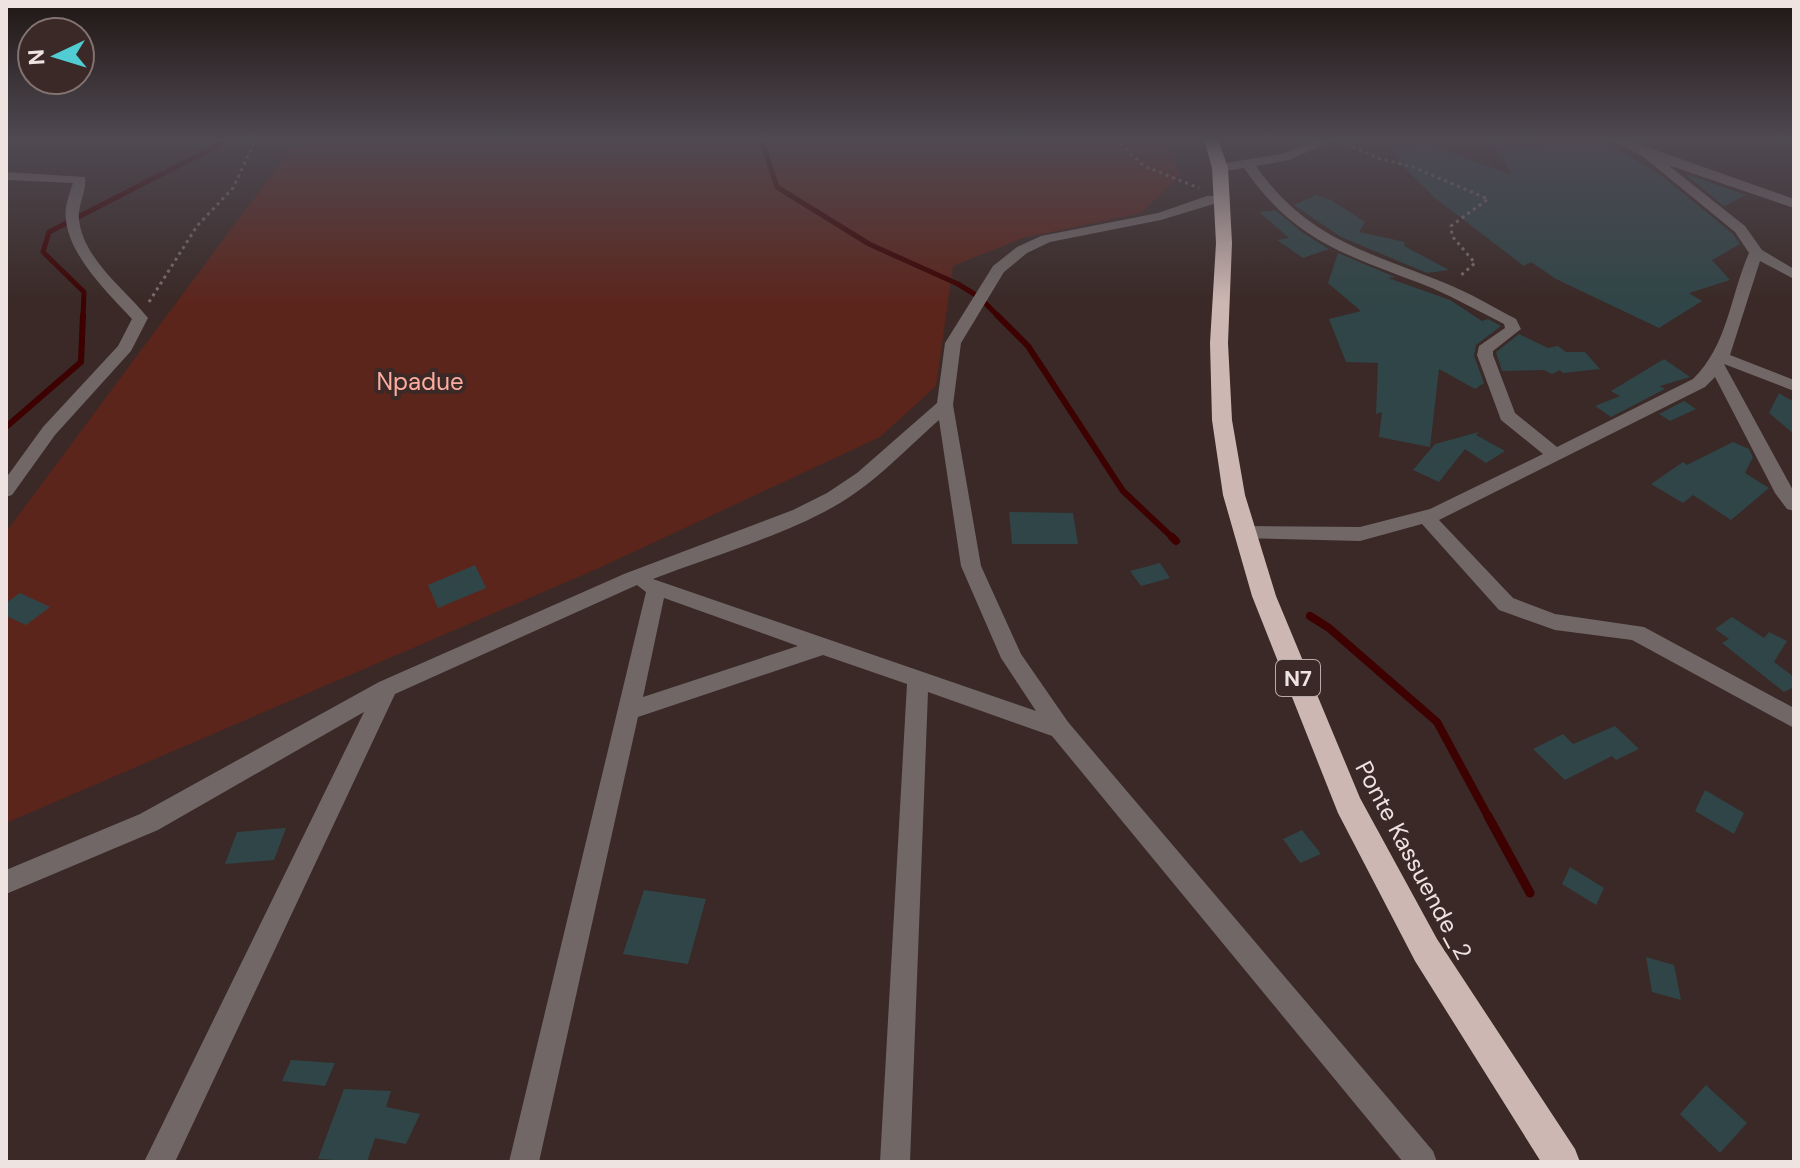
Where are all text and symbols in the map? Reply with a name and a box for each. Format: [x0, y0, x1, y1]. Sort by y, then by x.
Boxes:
north arrow [16, 16, 96, 96]
text: N [22, 48, 52, 66]
park label: Npadue [376, 366, 464, 397]
road number: N7 [1276, 660, 1320, 696]
street label: Ponte Kassuende_2 [1349, 755, 1479, 965]

